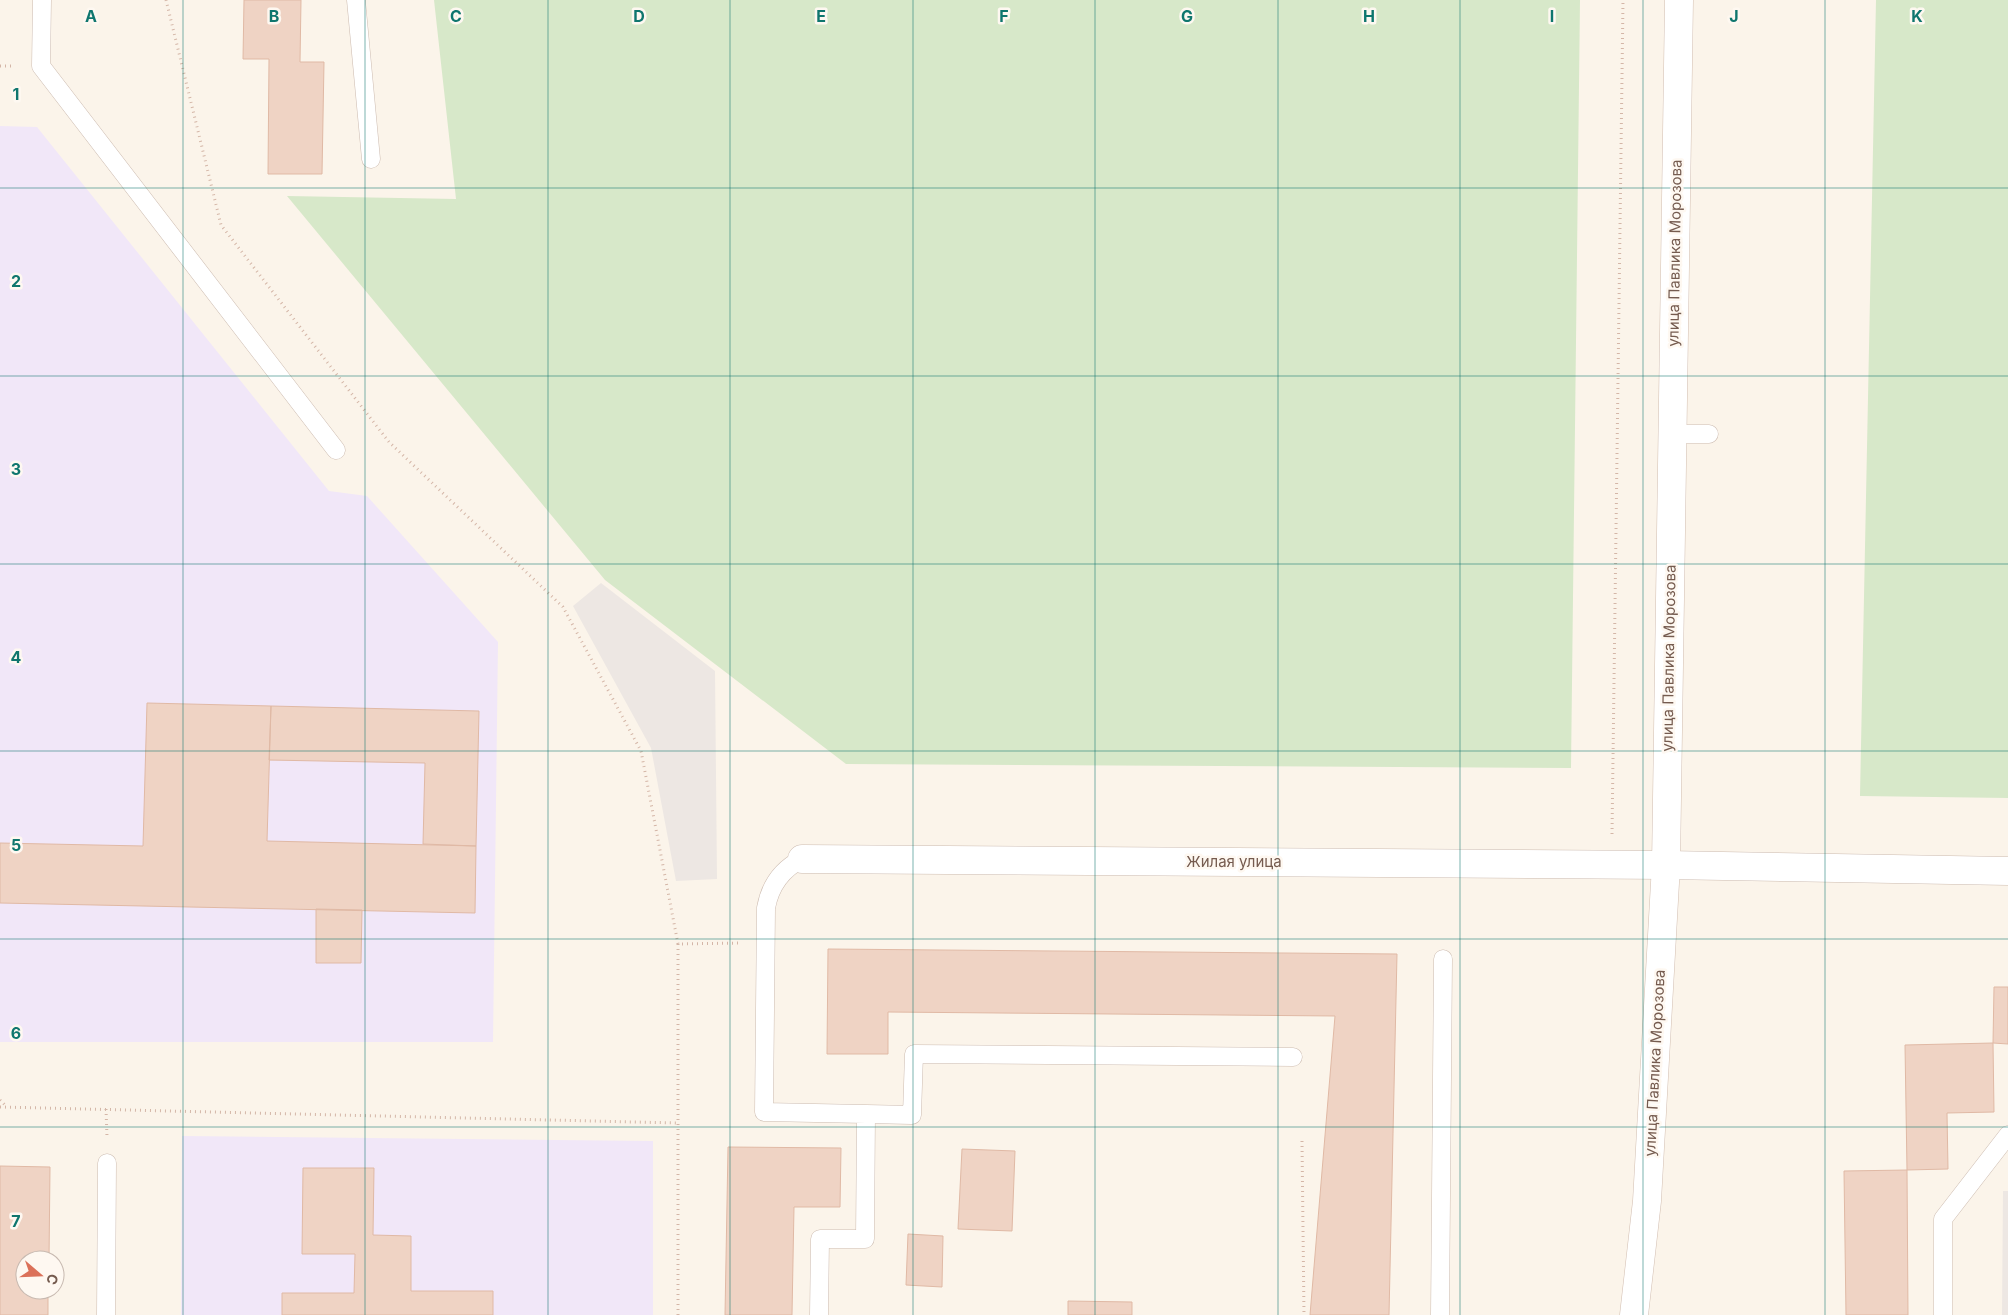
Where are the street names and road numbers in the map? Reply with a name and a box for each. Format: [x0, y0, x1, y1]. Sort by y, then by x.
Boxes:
street label: улица Павлика Морозова [1663, 159, 1686, 347]
street label: улица Павлика Морозова [1657, 564, 1680, 752]
street label: Жилая улица [1186, 852, 1282, 871]
street label: улица Павлика Морозова [1640, 969, 1669, 1157]

